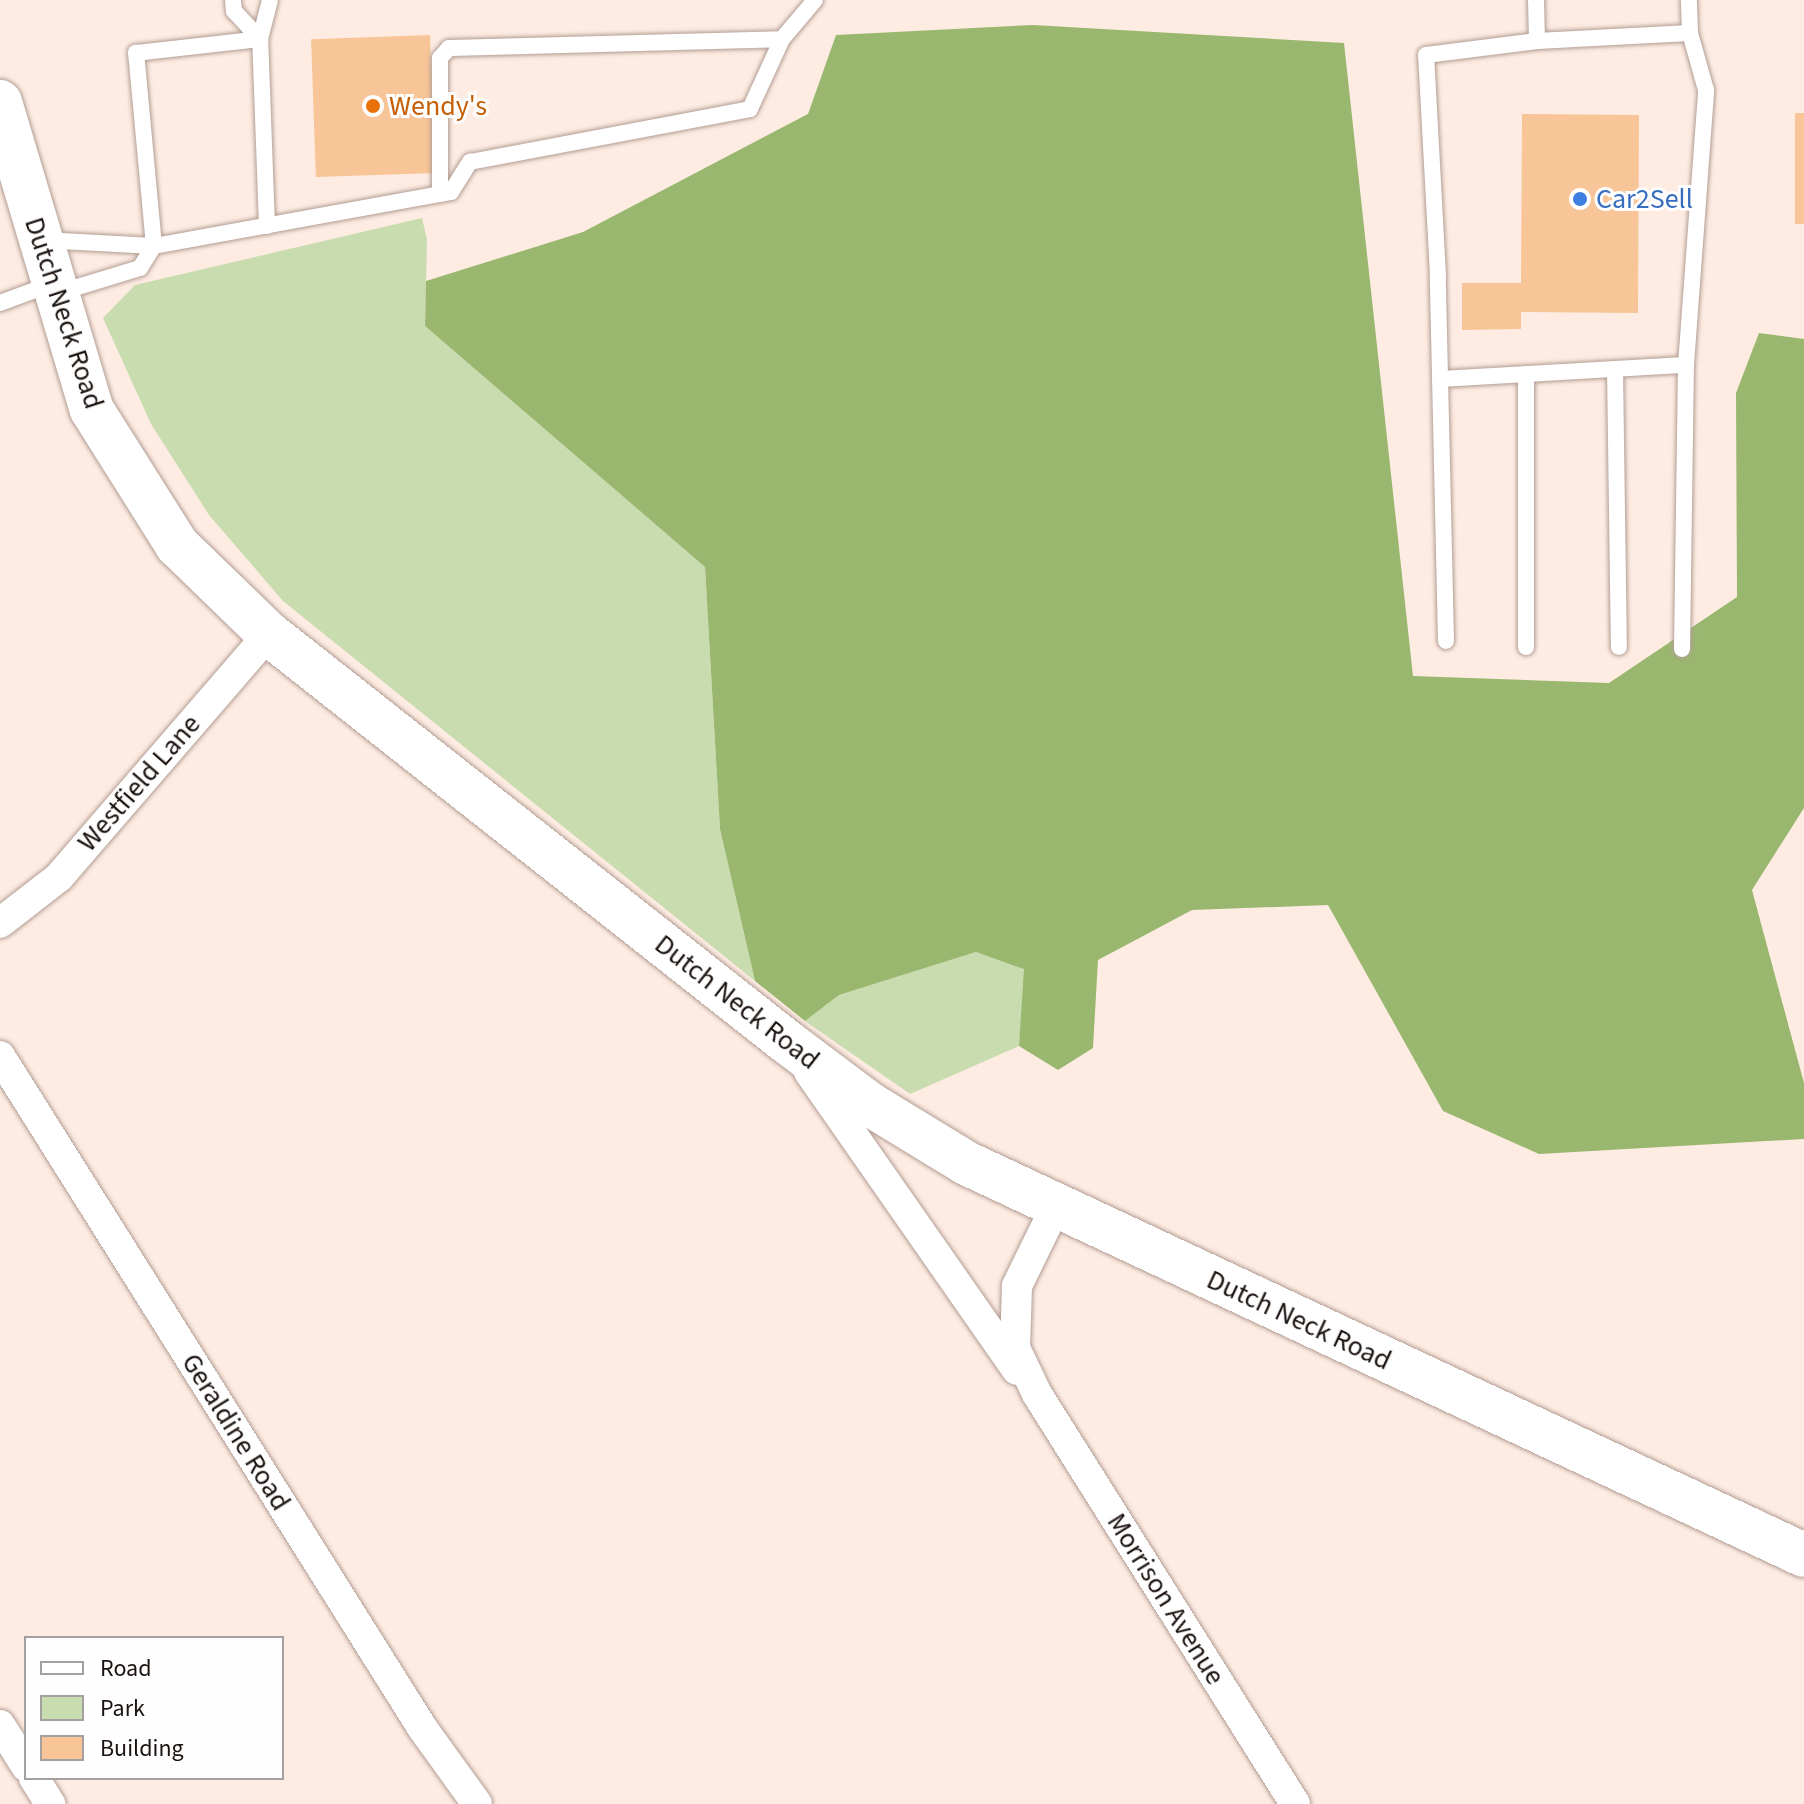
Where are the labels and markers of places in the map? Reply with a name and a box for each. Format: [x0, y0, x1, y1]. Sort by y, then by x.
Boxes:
place label: Wendy's [389, 89, 487, 123]
marker: Wendy's [364, 97, 382, 115]
place label: Car2Sell [1596, 182, 1693, 216]
marker: Car2Sell [1571, 190, 1589, 208]

